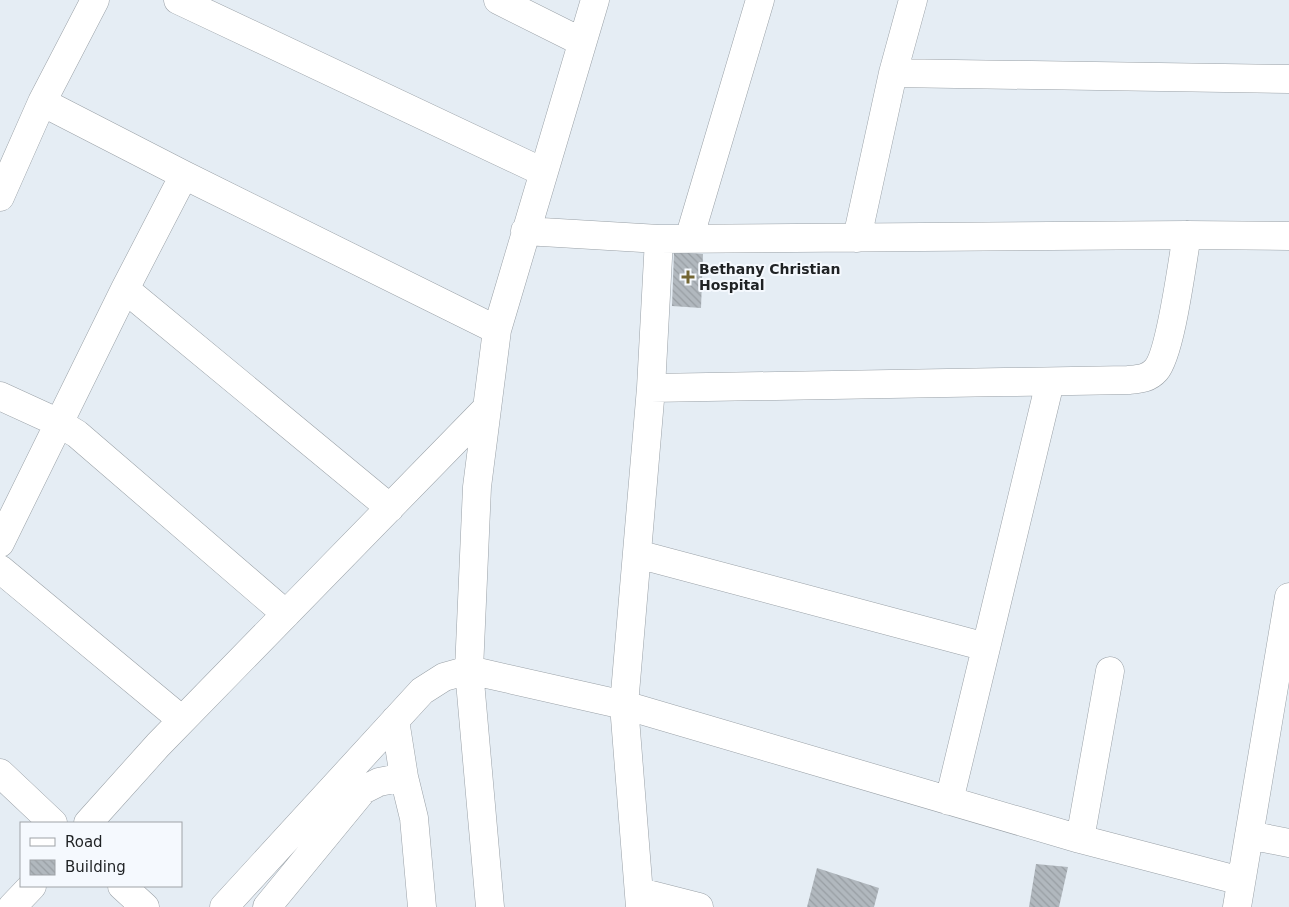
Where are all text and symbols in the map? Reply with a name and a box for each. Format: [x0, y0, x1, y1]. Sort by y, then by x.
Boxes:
place label: Bethany Christian Hospital [699, 261, 840, 293]
marker: Bethany Christian Hospital [681, 270, 695, 284]
legend [20, 822, 182, 887]
text: Road [65, 833, 103, 851]
text: Building [65, 858, 126, 876]

